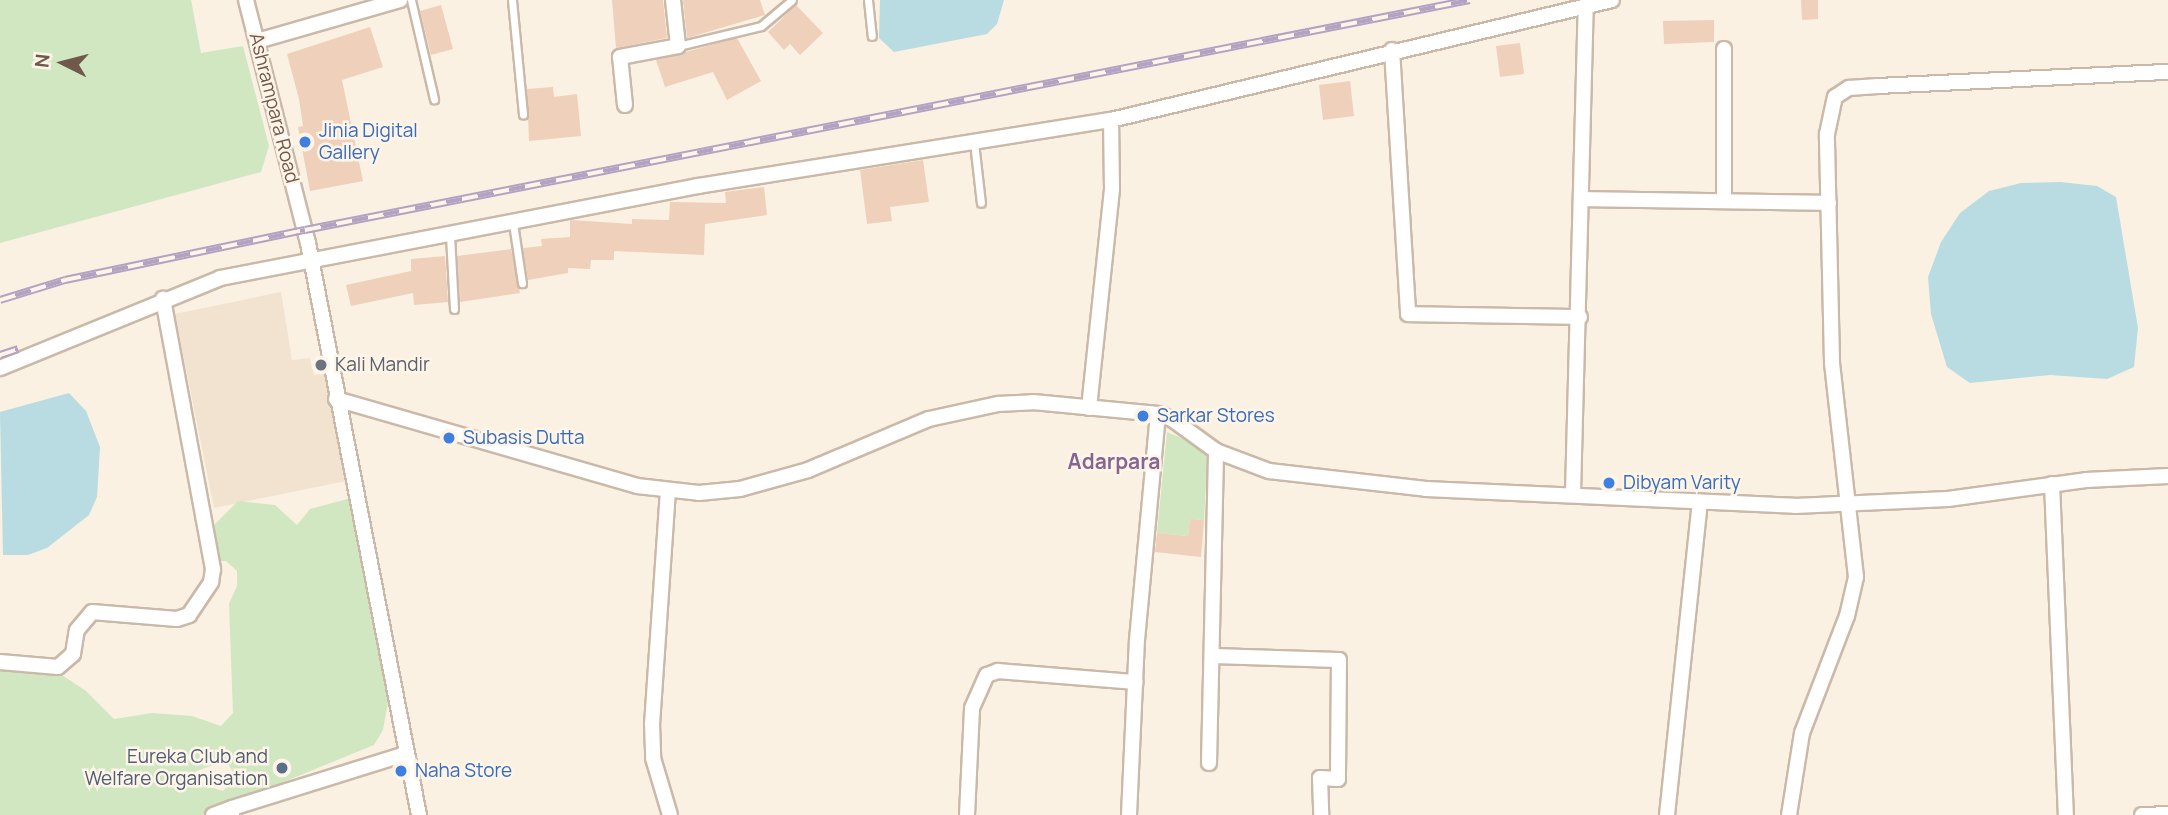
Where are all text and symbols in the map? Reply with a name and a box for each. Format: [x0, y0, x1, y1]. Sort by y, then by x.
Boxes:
north arrow [28, 28, 98, 98]
street label: Ashrampara Road [244, 30, 304, 186]
text: N [28, 53, 56, 69]
place label: Jinia Digital Gallery [319, 120, 418, 164]
marker: Jinia Digital Gallery [297, 134, 313, 150]
place label: Kali Mandir [335, 354, 430, 376]
marker: Kali Mandir [313, 357, 329, 373]
place label: Sarkar Stores [1157, 405, 1275, 427]
marker: Sarkar Stores [1135, 408, 1151, 424]
place label: Subasis Dutta [463, 427, 585, 449]
marker: Subasis Dutta [441, 430, 457, 446]
district label: Adarpara [1068, 448, 1160, 474]
place label: Dibyam Varity [1623, 472, 1741, 494]
marker: Dibyam Varity [1601, 475, 1617, 491]
place label: Eureka Club and Welfare Organisation [84, 746, 268, 790]
marker: Eureka Club and Welfare Organisation [274, 760, 290, 776]
place label: Naha Store [415, 760, 512, 782]
marker: Naha Store [393, 763, 409, 779]

